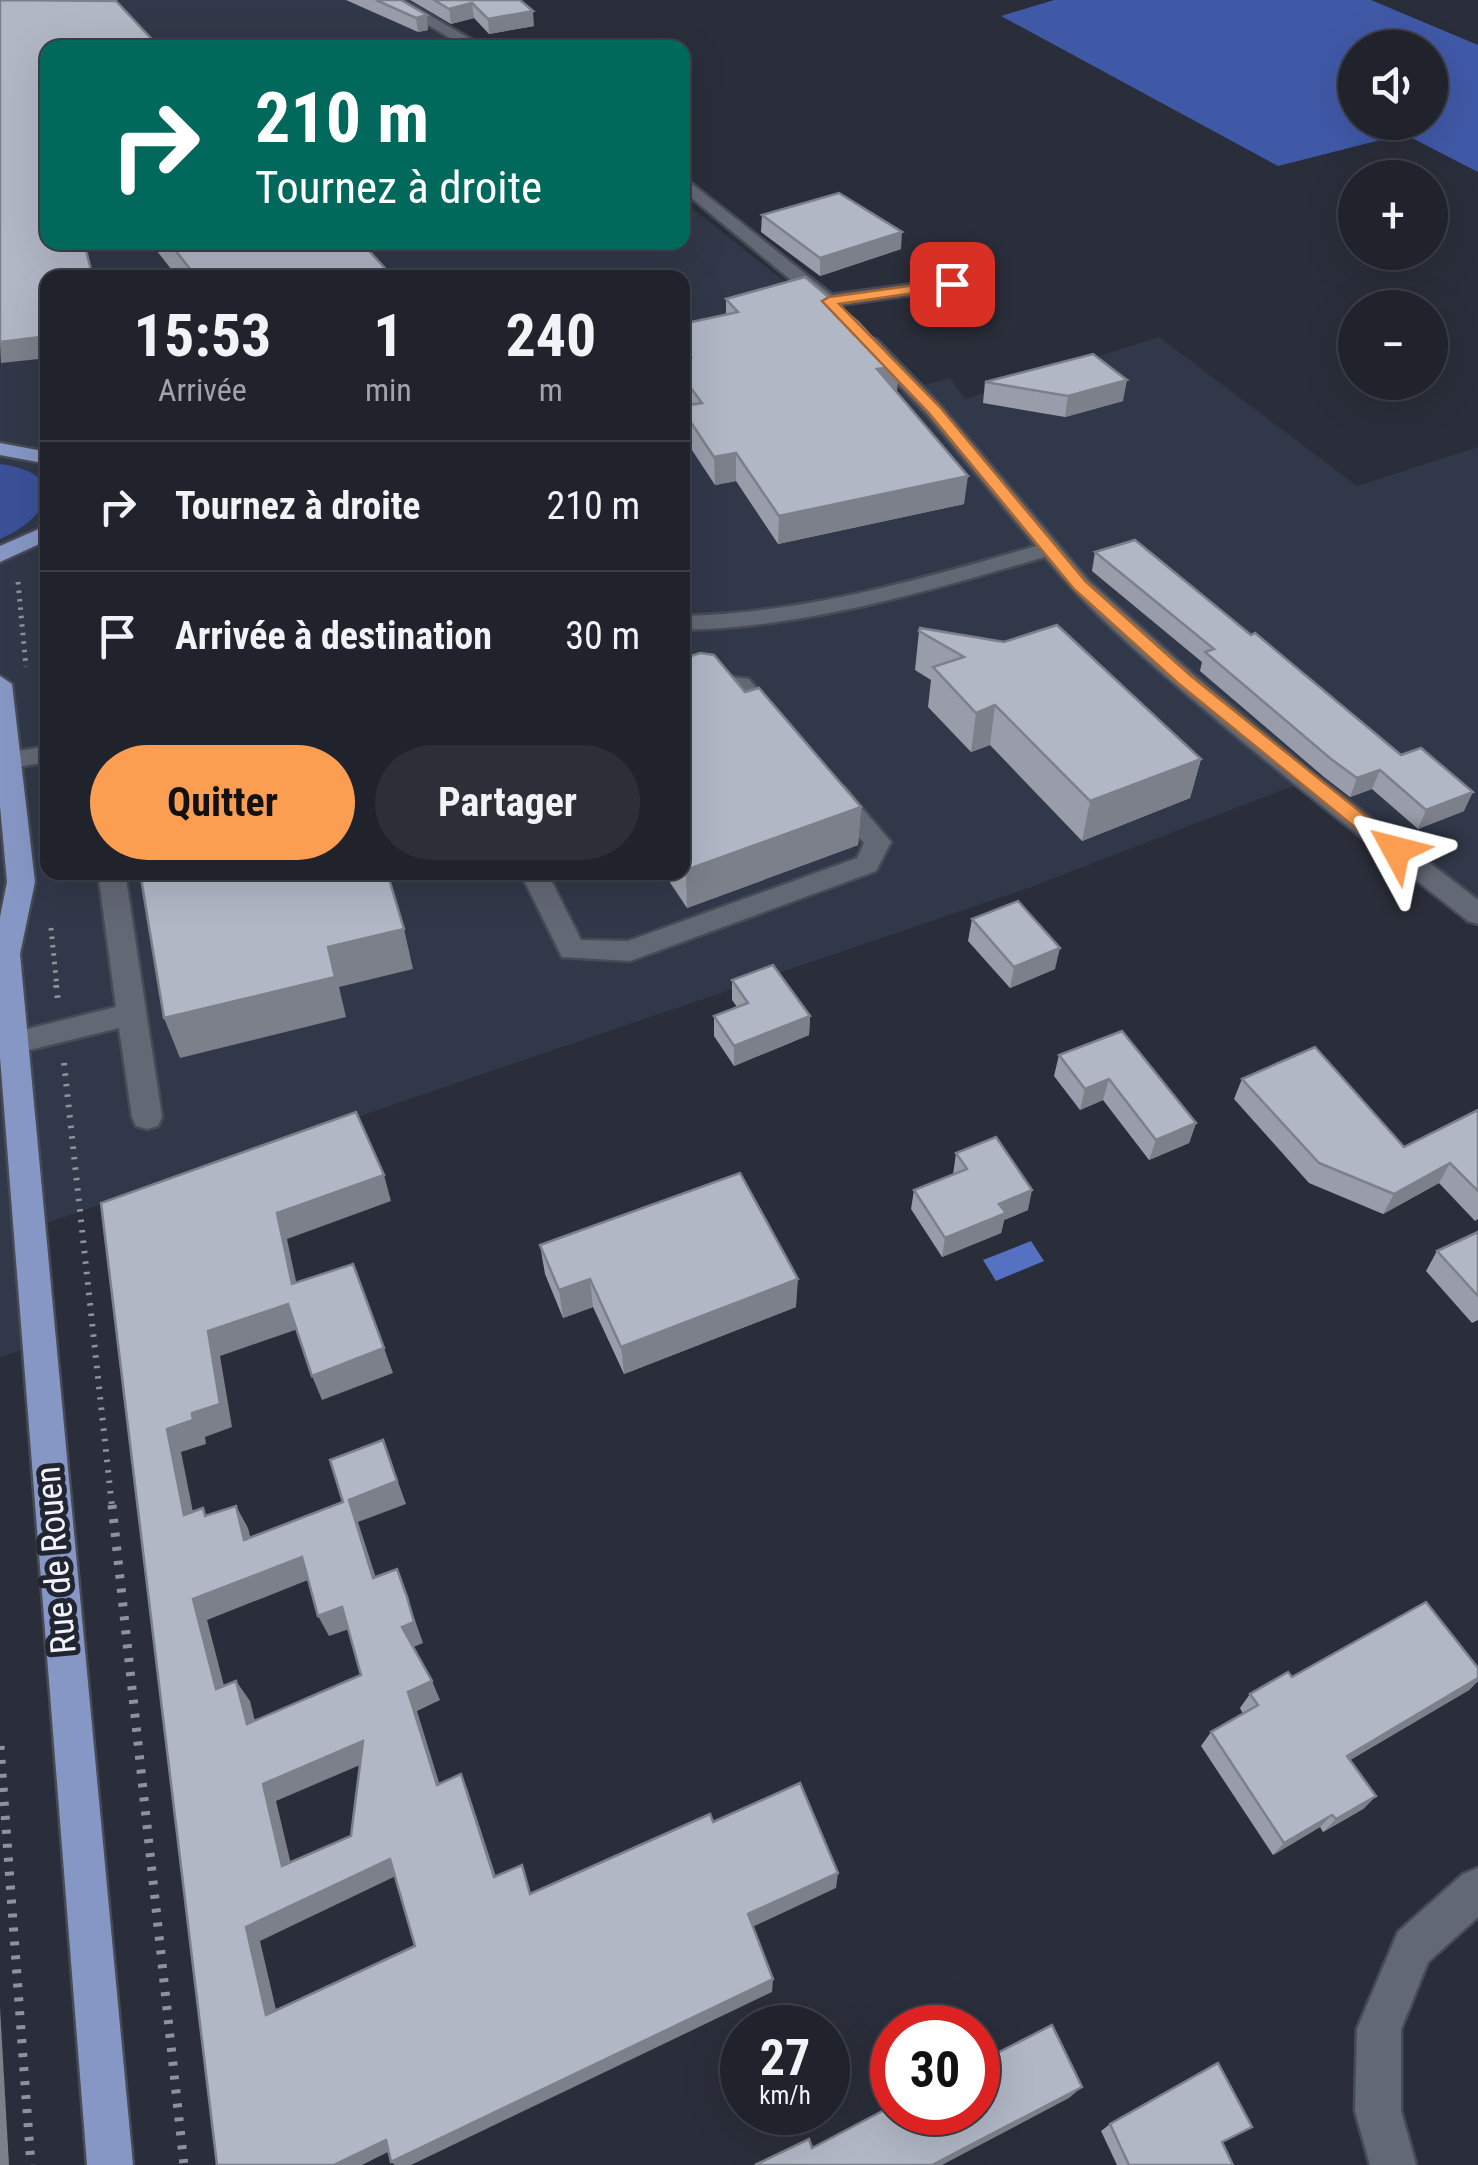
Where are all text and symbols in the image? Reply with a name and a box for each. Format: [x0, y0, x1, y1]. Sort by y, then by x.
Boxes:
map controls [1338, 30, 1448, 400]
button: sound [1338, 30, 1448, 140]
text: 210 m [255, 77, 429, 159]
icon: right [90, 80, 220, 210]
button: + [1338, 160, 1448, 270]
text: Tournez à droite [255, 161, 542, 214]
pin [910, 242, 995, 327]
icon: arrive [925, 257, 980, 312]
button: − [1338, 290, 1448, 400]
text: 15:53 [134, 300, 271, 371]
text: 1 [373, 300, 404, 371]
text: 240 [505, 300, 596, 371]
text: Arrivée [158, 371, 247, 409]
text: min [365, 371, 412, 409]
text: m [539, 371, 563, 409]
icon: right [90, 479, 145, 534]
text: Tournez à droite [175, 484, 421, 528]
text: 210 m [546, 484, 640, 528]
icon: arrive [90, 609, 145, 664]
text: Arrivée à destination [175, 614, 492, 658]
text: 30 m [565, 614, 640, 658]
button: Quitter [90, 745, 355, 860]
button: Partager [375, 745, 640, 860]
position arrow [1344, 798, 1448, 902]
street label: Rue de Rouen [27, 1464, 85, 1656]
speed limit sign: 30 [870, 2005, 1000, 2135]
text: 27 [760, 2029, 810, 2087]
text: km/h [759, 2081, 811, 2110]

